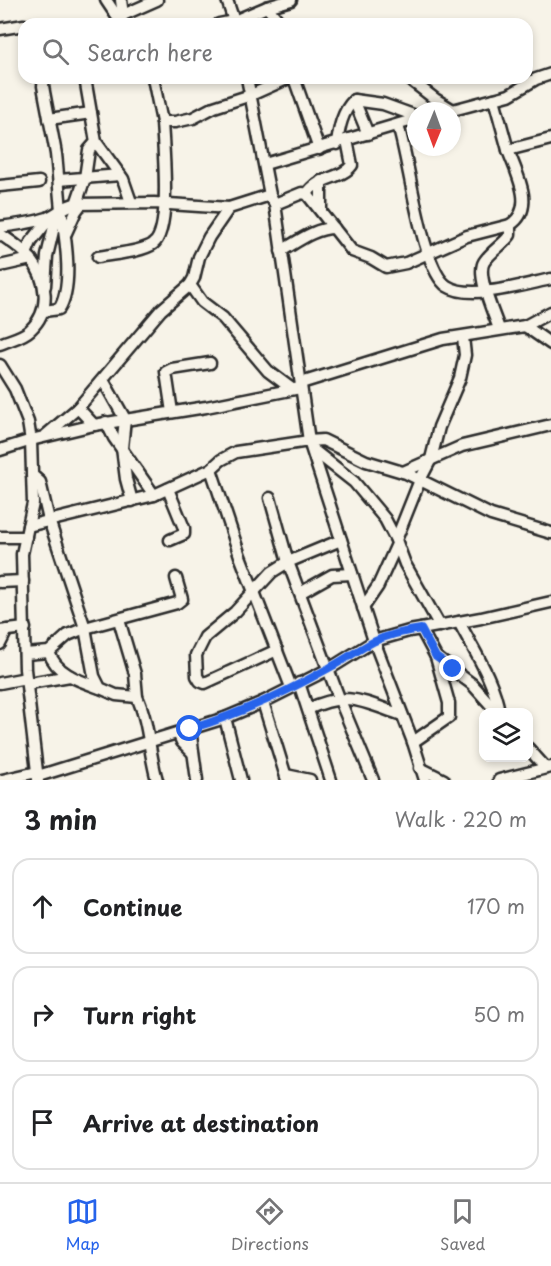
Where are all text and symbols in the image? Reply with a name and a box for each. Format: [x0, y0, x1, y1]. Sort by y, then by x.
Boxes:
search box [18, 18, 533, 84]
icon: search [39, 35, 72, 68]
text: Search here [87, 35, 213, 68]
north arrow [407, 102, 461, 156]
route end [439, 655, 465, 681]
map controls [479, 708, 533, 762]
button: layers [479, 708, 533, 762]
route start [176, 715, 202, 741]
text: 3 min [24, 800, 97, 839]
text: Walk · 220 m [395, 804, 527, 834]
icon: ahead [26, 890, 59, 923]
text: Continue [83, 890, 182, 923]
text: 170 m [467, 891, 525, 921]
icon: right [26, 998, 59, 1031]
text: Turn right [83, 998, 196, 1031]
text: 50 m [473, 999, 525, 1029]
icon: arrive [26, 1106, 59, 1139]
text: Arrive at destination [83, 1106, 319, 1139]
tab: Map [66, 1195, 100, 1255]
tab: Directions [231, 1195, 309, 1255]
tab: Saved [440, 1195, 485, 1255]

